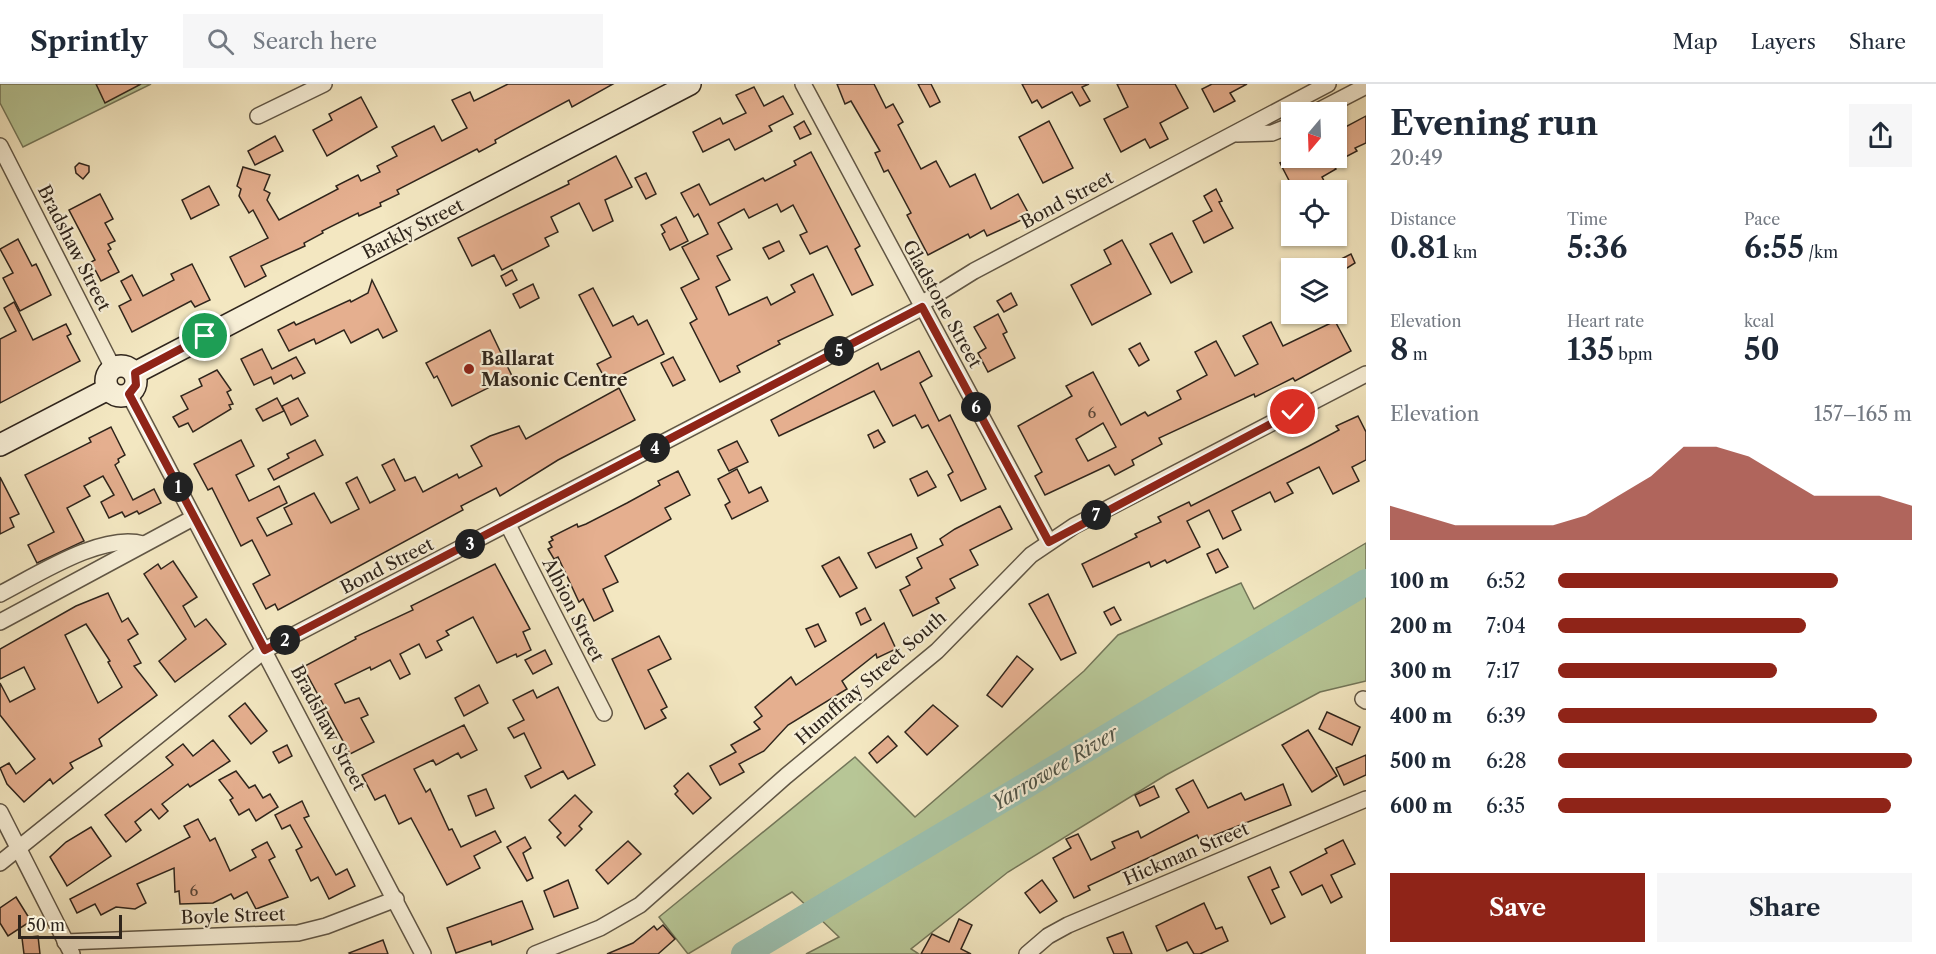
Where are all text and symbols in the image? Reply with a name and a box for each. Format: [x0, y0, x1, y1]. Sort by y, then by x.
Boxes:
search box [183, 14, 603, 68]
text: Sprintly [30, 24, 147, 58]
icon: search [204, 25, 237, 58]
text: Search here [252, 28, 377, 55]
text: Map [1673, 29, 1718, 54]
text: Layers [1751, 29, 1816, 54]
text: Share [1849, 29, 1906, 54]
north arrow [1281, 102, 1347, 168]
map controls [1281, 102, 1347, 324]
text: Evening run [1390, 103, 1598, 144]
button: share [1849, 104, 1912, 167]
text: 20:49 [1390, 146, 1443, 170]
street label: Bond Street [1017, 166, 1118, 234]
button: locate [1281, 180, 1347, 246]
street label: Bradshaw Street [33, 181, 116, 315]
street label: Barkly Street [359, 194, 468, 264]
text: Distance [1390, 209, 1456, 229]
text: Time [1567, 209, 1607, 229]
text: Pace [1744, 209, 1780, 229]
text: 0.81 [1390, 229, 1449, 266]
text: 5:36 [1567, 229, 1627, 266]
text: 6:55 [1744, 229, 1804, 266]
street label: Gladstone Street [898, 236, 986, 372]
text: km [1449, 242, 1477, 262]
text: /km [1804, 242, 1838, 262]
button: layers [1281, 258, 1347, 324]
pin [179, 310, 230, 361]
text: Elevation [1390, 311, 1461, 331]
text: Heart rate [1567, 311, 1644, 331]
text: kcal [1744, 311, 1774, 331]
icon: arrive [188, 319, 221, 352]
text: 8 [1390, 331, 1408, 368]
text: 135 [1567, 331, 1614, 368]
text: 50 [1744, 331, 1780, 368]
pin: 5 [824, 336, 854, 366]
text: 5 [835, 341, 843, 361]
text: m [1408, 344, 1428, 364]
text: bpm [1614, 344, 1653, 364]
place label: Ballarat Masonic Centre [481, 348, 628, 391]
marker: Ballarat Masonic Centre [462, 362, 476, 376]
pin [1267, 386, 1318, 437]
pin: 6 [961, 392, 991, 422]
icon: check [1276, 395, 1309, 428]
text: 6 [971, 397, 981, 417]
text: Elevation [1390, 402, 1479, 426]
text: 157–165 m [1814, 402, 1912, 426]
house number: 6 [1088, 403, 1097, 422]
pin: 4 [640, 433, 670, 463]
text: 4 [650, 438, 660, 458]
pin: 1 [163, 472, 193, 502]
text: 1 [174, 477, 182, 497]
pin: 7 [1081, 500, 1111, 530]
text: 7 [1092, 505, 1100, 525]
pin: 3 [455, 529, 485, 559]
street label: Bond Street [337, 533, 438, 599]
text: 3 [465, 534, 475, 554]
street label: Albion Street [537, 554, 609, 666]
text: 100 m [1390, 569, 1449, 593]
text: 6:52 [1486, 569, 1526, 593]
street label: Humffray Street South [791, 607, 951, 749]
text: 200 m [1390, 614, 1452, 638]
text: 7:04 [1486, 614, 1526, 638]
pin: 2 [270, 625, 300, 655]
text: 2 [280, 630, 290, 650]
text: 300 m [1390, 659, 1452, 683]
text: 7:17 [1486, 659, 1520, 683]
street label: Bradshaw Street [286, 662, 371, 795]
text: 400 m [1390, 704, 1452, 728]
text: 6:39 [1486, 704, 1526, 728]
water label: Yarrowee River [987, 720, 1124, 815]
text: 500 m [1390, 749, 1451, 773]
text: 6:28 [1486, 749, 1527, 773]
text: 600 m [1390, 794, 1452, 818]
text: 6:35 [1486, 794, 1525, 818]
street label: Hickman Street [1120, 817, 1253, 890]
button: Save [1390, 873, 1645, 942]
button: Share [1657, 873, 1912, 942]
house number: 6 [190, 881, 199, 900]
street label: Boyle Street [181, 903, 286, 929]
scale bar [18, 912, 122, 940]
text: 50 m [27, 915, 65, 935]

